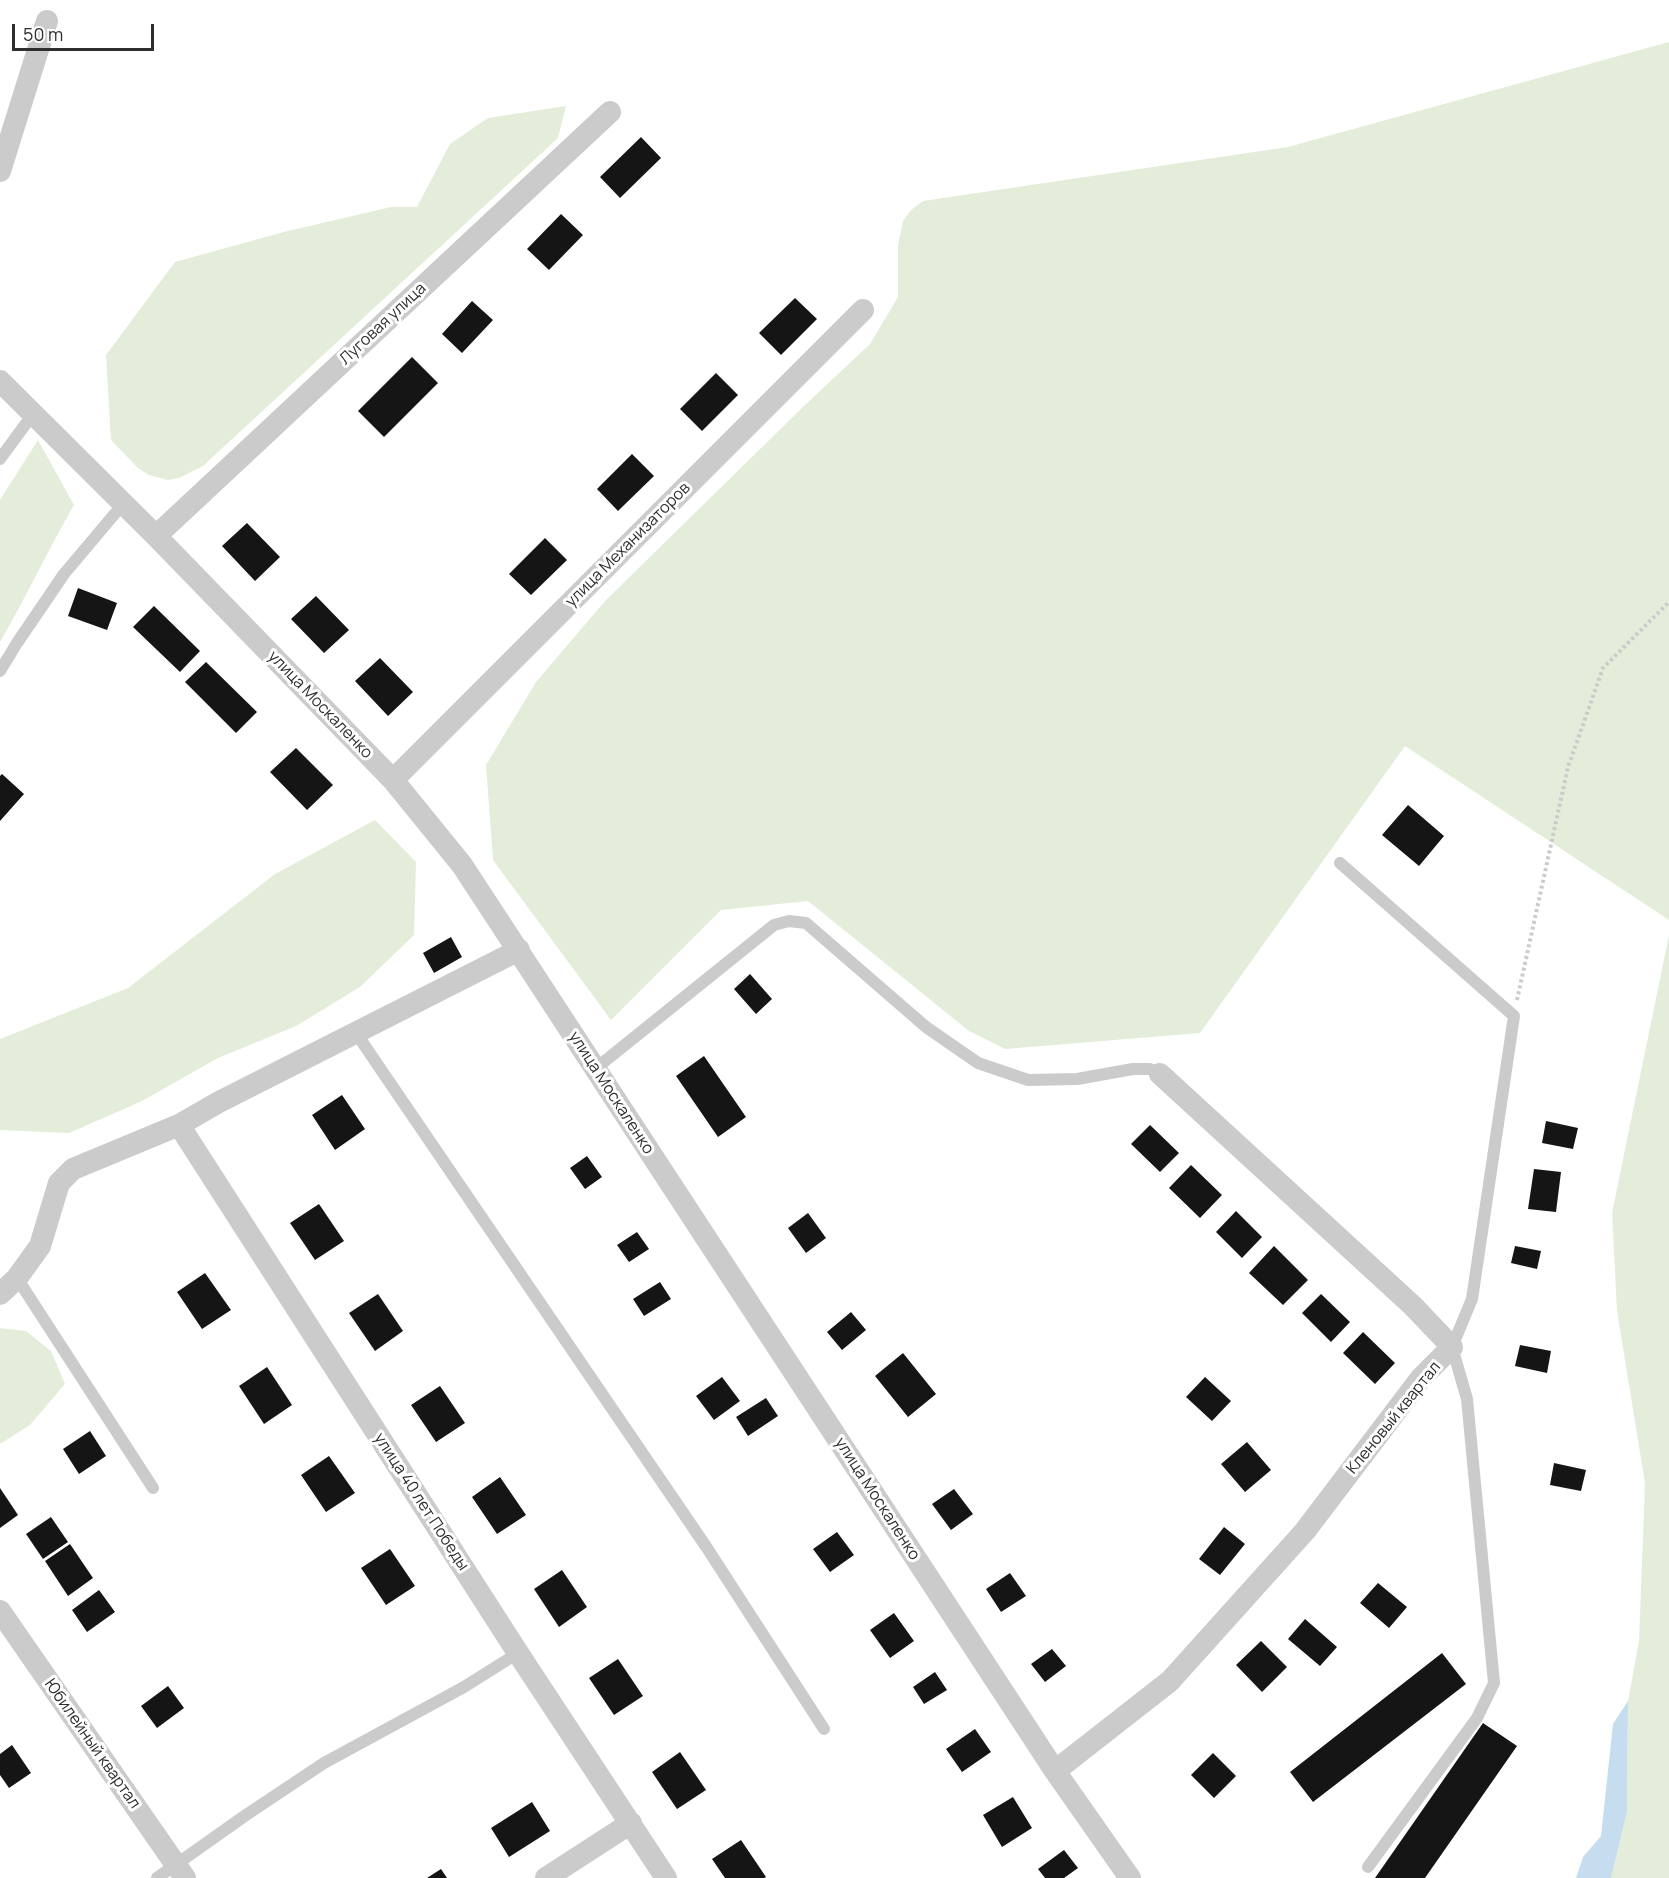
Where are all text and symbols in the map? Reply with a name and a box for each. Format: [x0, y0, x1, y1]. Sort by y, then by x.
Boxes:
scale bar [15, 12, 158, 50]
text: 50 m [23, 22, 63, 46]
street label: Луговая улица [336, 279, 430, 369]
street label: улица Механизаторов [562, 479, 694, 611]
street label: улица Москаленко [264, 647, 376, 763]
street label: улица Москаленко [564, 1028, 658, 1158]
street label: Кленовый квартал [1343, 1358, 1445, 1478]
street label: улица 40 лет Победы [369, 1430, 473, 1574]
street label: улица Москаленко [830, 1434, 924, 1564]
street label: Юбилейный квартал [40, 1675, 144, 1813]

